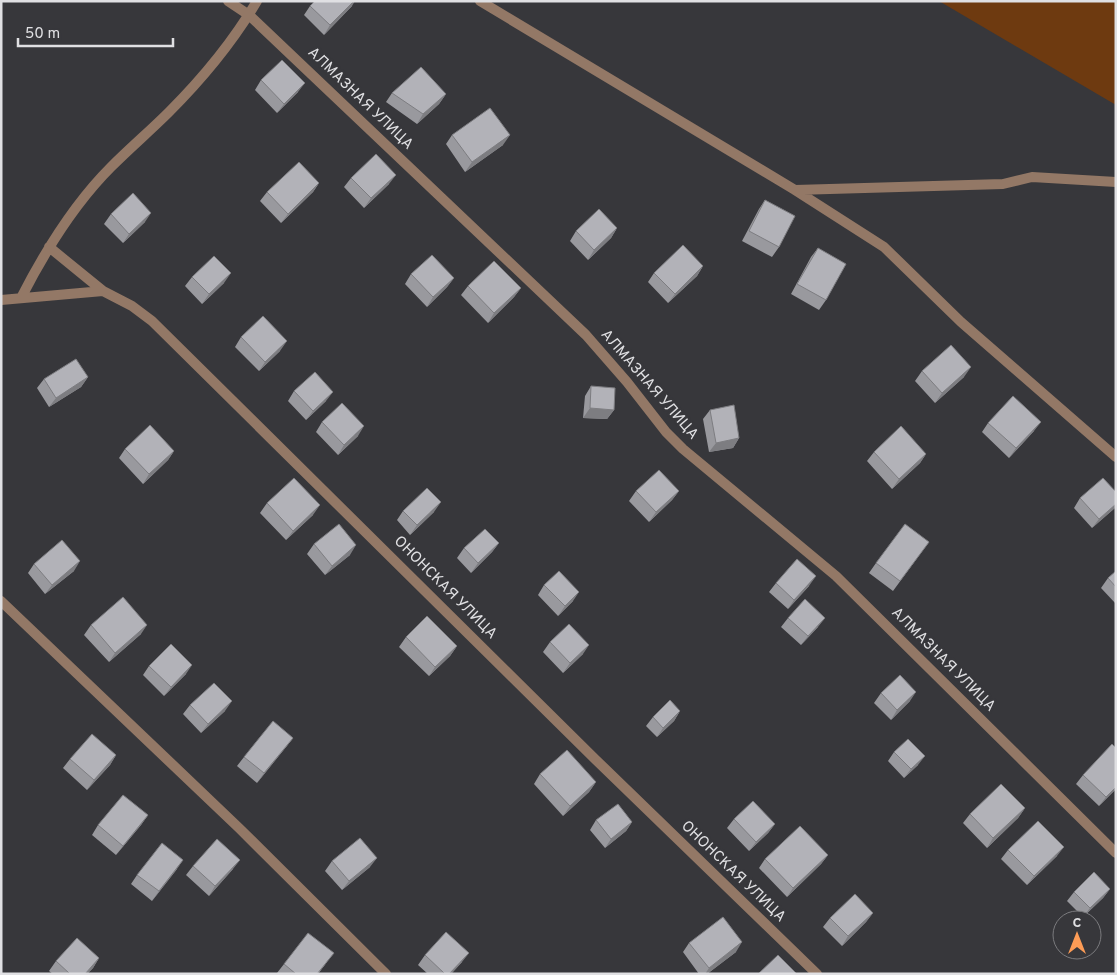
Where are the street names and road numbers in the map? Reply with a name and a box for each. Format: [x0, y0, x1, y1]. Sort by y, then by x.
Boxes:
street label: АЛМАЗНАЯ УЛИЦА [303, 44, 417, 154]
street label: АЛМАЗНАЯ УЛИЦА [596, 326, 702, 444]
street label: ОНОНСКАЯ УЛИЦА [389, 532, 501, 644]
street label: АЛМАЗНАЯ УЛИЦА [887, 604, 999, 716]
street label: ОНОНСКАЯ УЛИЦА [677, 817, 789, 927]

